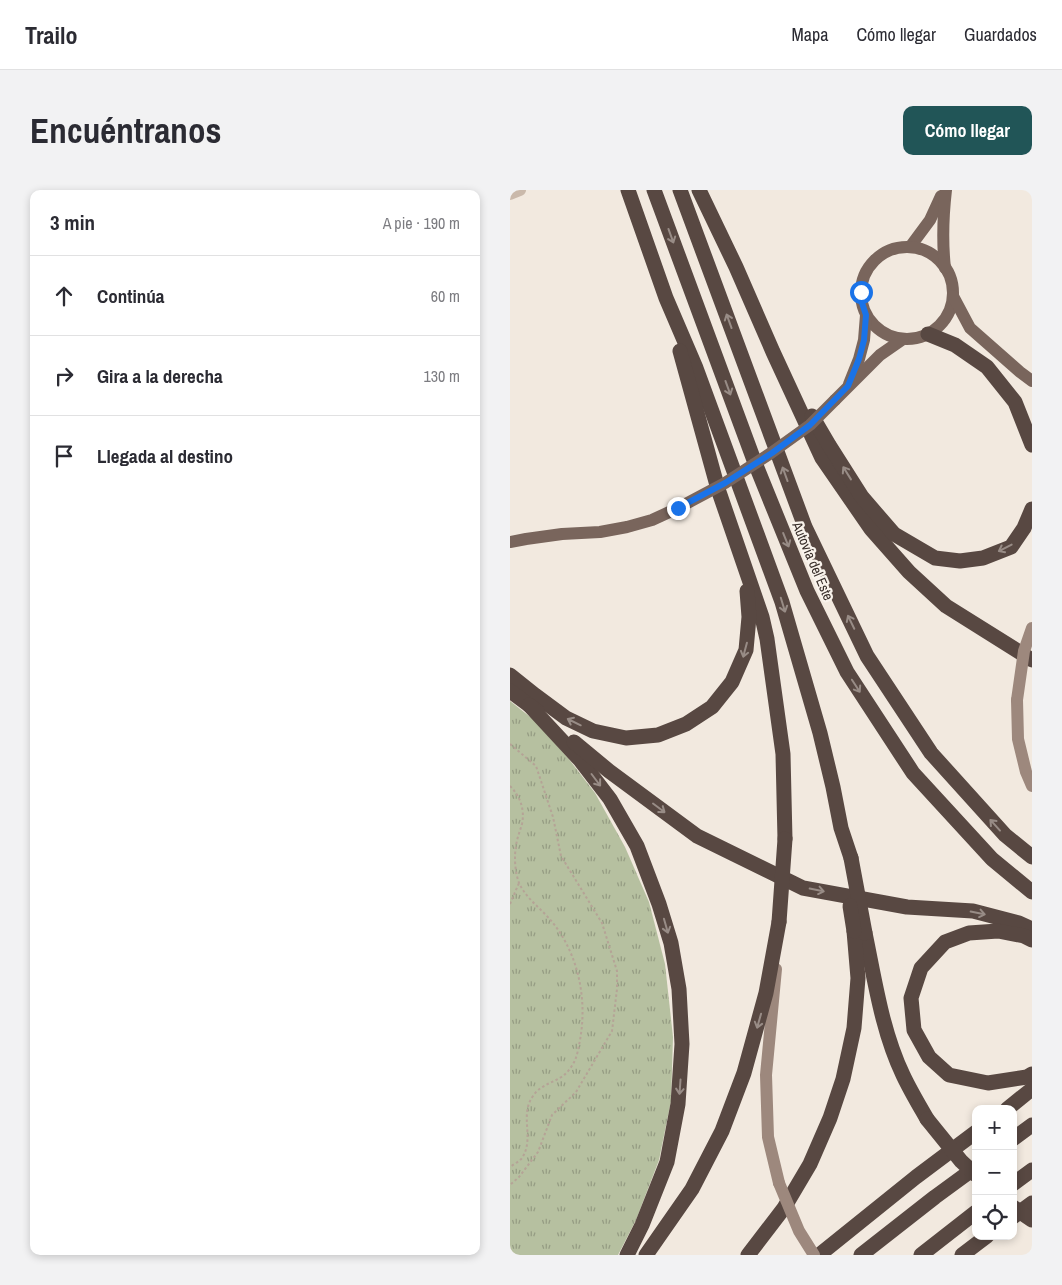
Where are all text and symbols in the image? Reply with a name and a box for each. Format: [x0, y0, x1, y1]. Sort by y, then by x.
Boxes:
text: Trailo [25, 19, 78, 51]
text: Mapa [791, 22, 828, 47]
text: Cómo llegar [856, 22, 936, 47]
text: Guardados [964, 22, 1037, 47]
button: Cómo llegar [903, 106, 1032, 155]
text: Encuéntranos [30, 107, 221, 154]
text: 3 min [50, 208, 95, 237]
text: A pie · 190 m [383, 212, 460, 234]
one-way arrow [667, 228, 676, 243]
route start [850, 281, 873, 304]
icon: ahead [50, 282, 78, 310]
text: Continúa [97, 283, 165, 309]
text: 60 m [431, 285, 460, 307]
one-way arrow [724, 314, 733, 330]
icon: right [50, 362, 78, 390]
text: Gira a la derecha [97, 363, 223, 389]
text: 130 m [424, 365, 460, 387]
one-way arrow [724, 380, 733, 395]
icon: arrive [50, 442, 78, 470]
text: Llegada al destino [97, 443, 233, 469]
one-way arrow [780, 466, 789, 481]
one-way arrow [842, 467, 852, 481]
route end [667, 497, 690, 520]
street label: Autovía del Este [788, 518, 838, 603]
one-way arrow [782, 532, 791, 547]
one-way arrow [998, 543, 1013, 553]
one-way arrow [779, 597, 789, 613]
one-way arrow [846, 615, 855, 630]
one-way arrow [740, 642, 749, 658]
one-way arrow [851, 679, 861, 693]
one-way arrow [567, 717, 582, 726]
one-way arrow [591, 773, 601, 787]
one-way arrow [652, 802, 665, 813]
one-way arrow [990, 818, 1001, 831]
one-way arrow [809, 886, 825, 896]
one-way arrow [969, 908, 985, 918]
one-way arrow [661, 917, 671, 933]
one-way arrow [753, 1013, 763, 1029]
one-way arrow [675, 1078, 684, 1094]
map controls [972, 1105, 1017, 1240]
button: + [972, 1105, 1017, 1150]
button: − [972, 1150, 1017, 1195]
button: locate [972, 1195, 1017, 1240]

